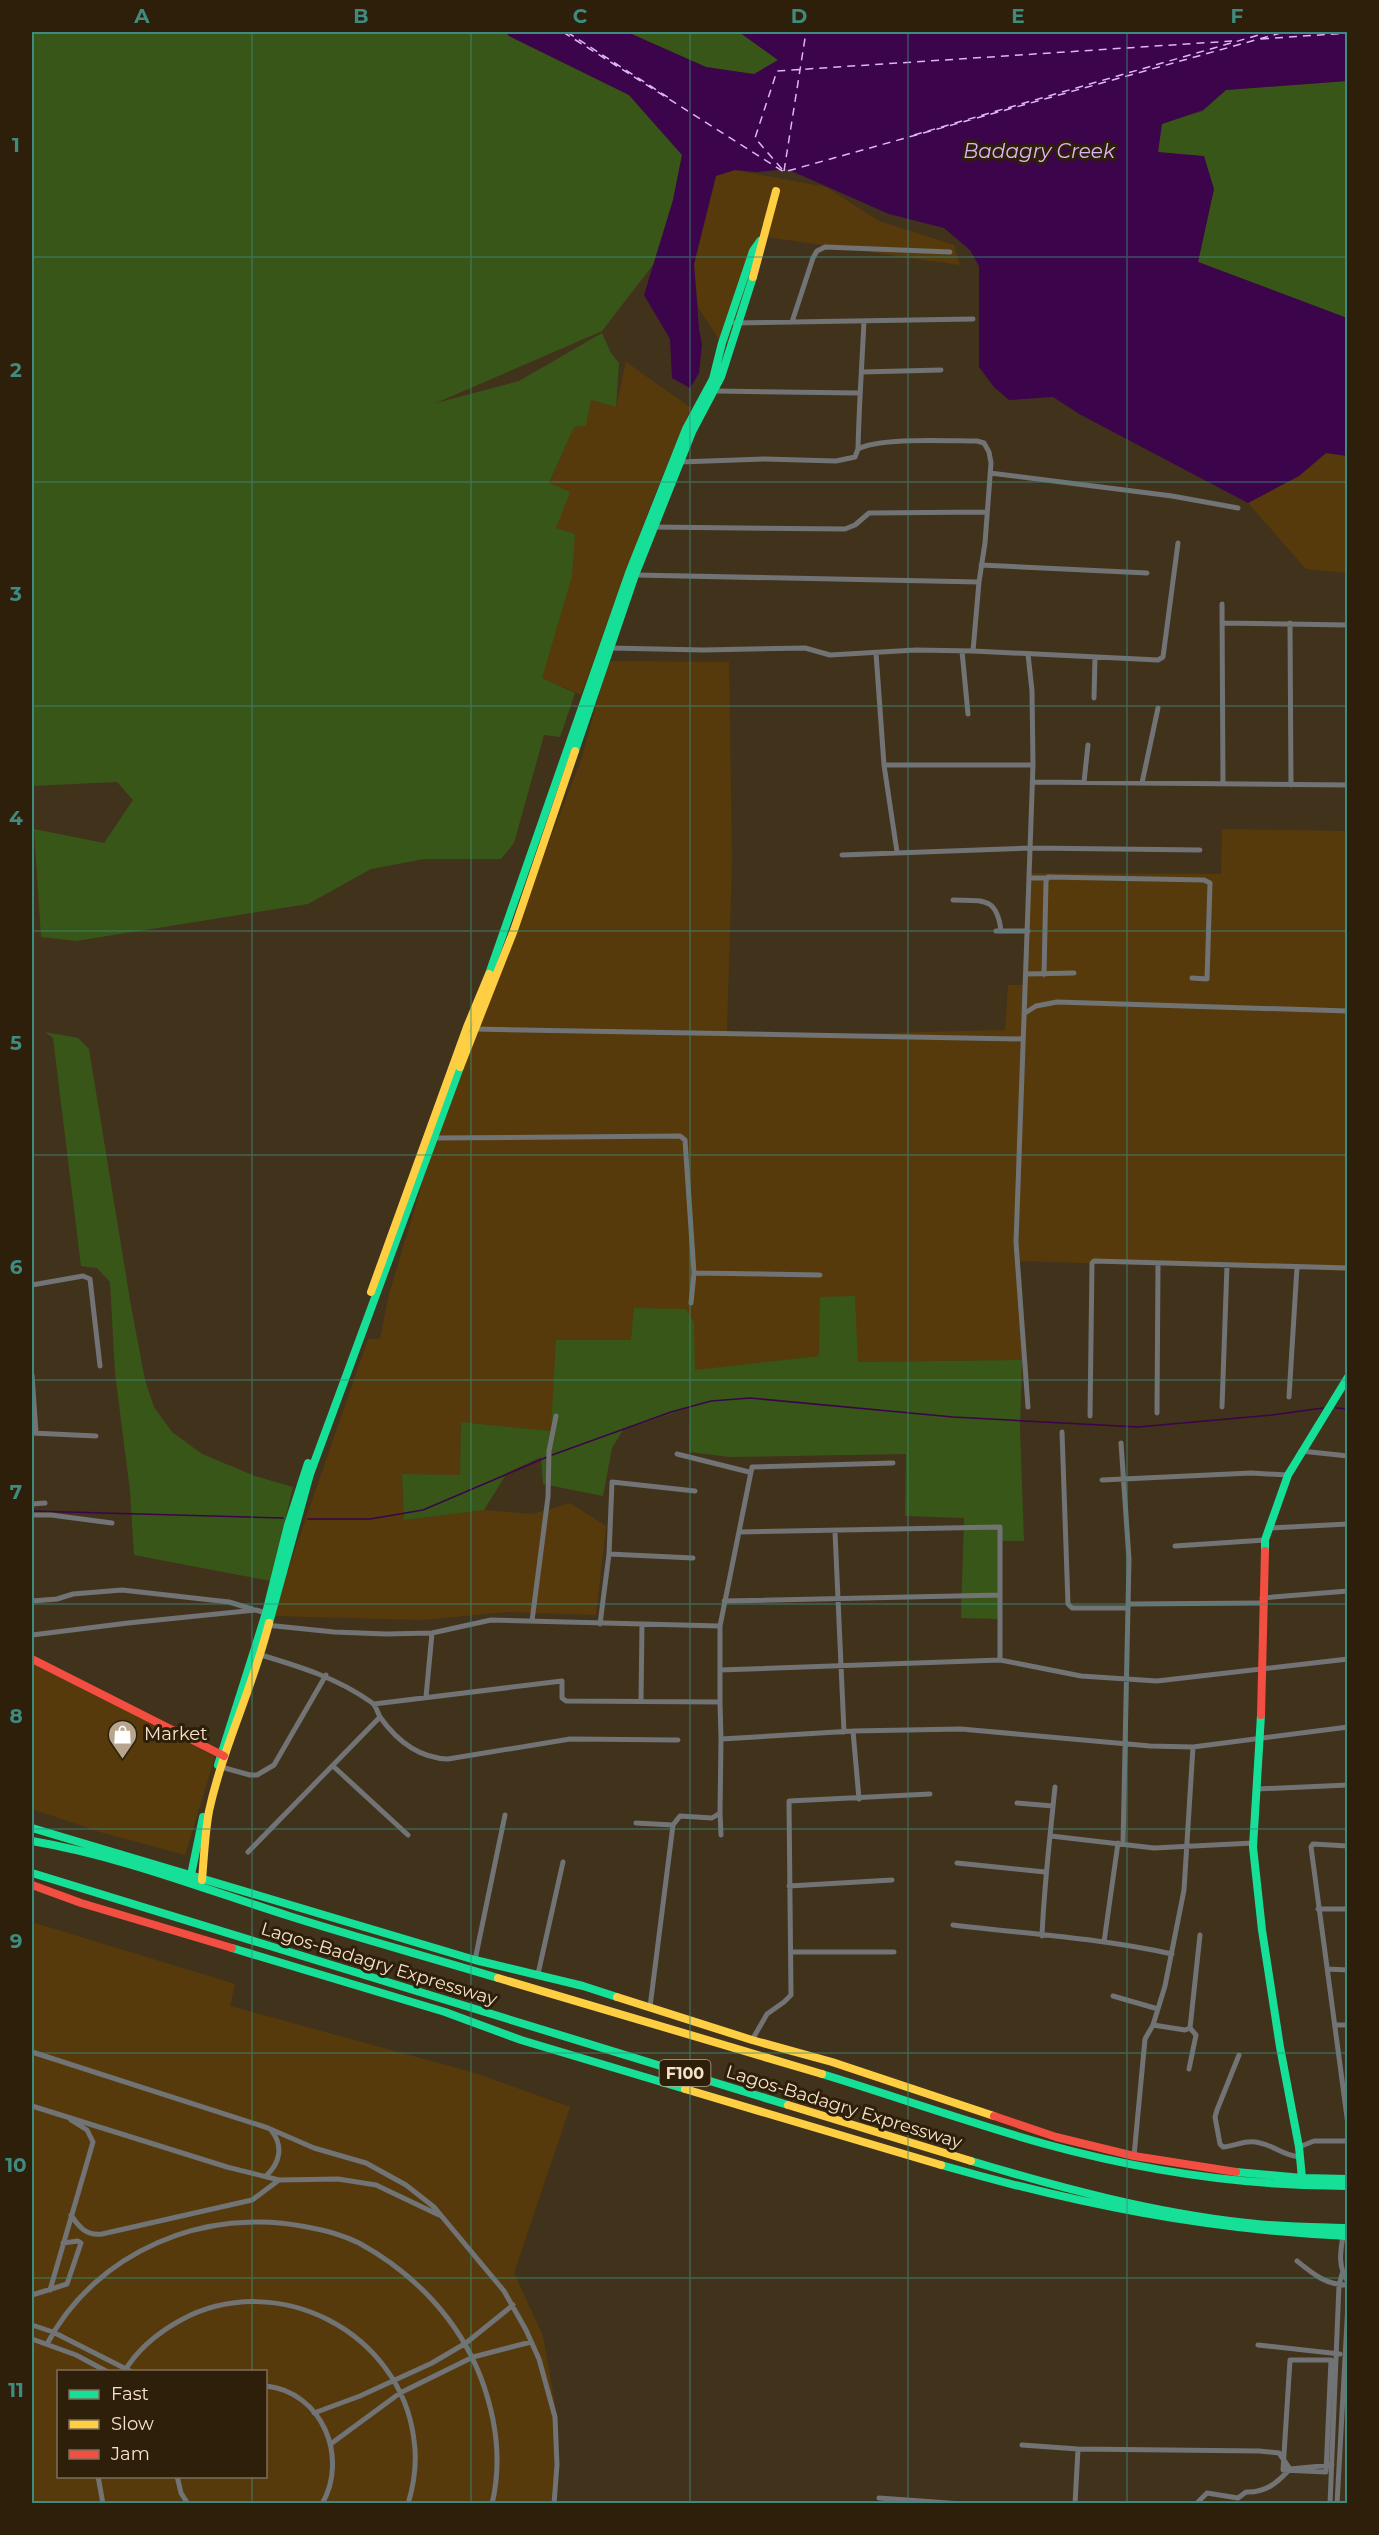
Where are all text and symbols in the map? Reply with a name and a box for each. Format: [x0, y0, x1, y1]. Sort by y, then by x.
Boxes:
text: A [133, 4, 150, 28]
text: B [353, 4, 369, 28]
text: C [573, 4, 588, 28]
text: D [791, 4, 807, 28]
text: E [1011, 4, 1025, 28]
text: F [1231, 4, 1244, 28]
text: 1 [12, 133, 20, 157]
water label: Badagry Creek [963, 139, 1116, 163]
text: 2 [10, 358, 22, 382]
text: 3 [9, 582, 22, 606]
text: 4 [9, 806, 23, 830]
text: 5 [10, 1031, 22, 1055]
text: 6 [10, 1255, 23, 1279]
text: 7 [10, 1480, 22, 1504]
text: 8 [9, 1704, 23, 1728]
shop icon: Market [107, 1718, 139, 1760]
place label: Market [144, 1723, 207, 1745]
street label: Lagos-Badagry Expressway [258, 1918, 500, 2011]
text: 9 [10, 1929, 22, 1953]
road number: F100 [660, 2060, 710, 2086]
street label: Lagos-Badagry Expressway [723, 2061, 965, 2154]
text: 10 [5, 2153, 27, 2177]
legend [57, 2370, 267, 2478]
text: 11 [8, 2378, 24, 2402]
text: Fast [111, 2383, 149, 2405]
text: Slow [111, 2413, 154, 2435]
text: Jam [110, 2443, 150, 2465]

